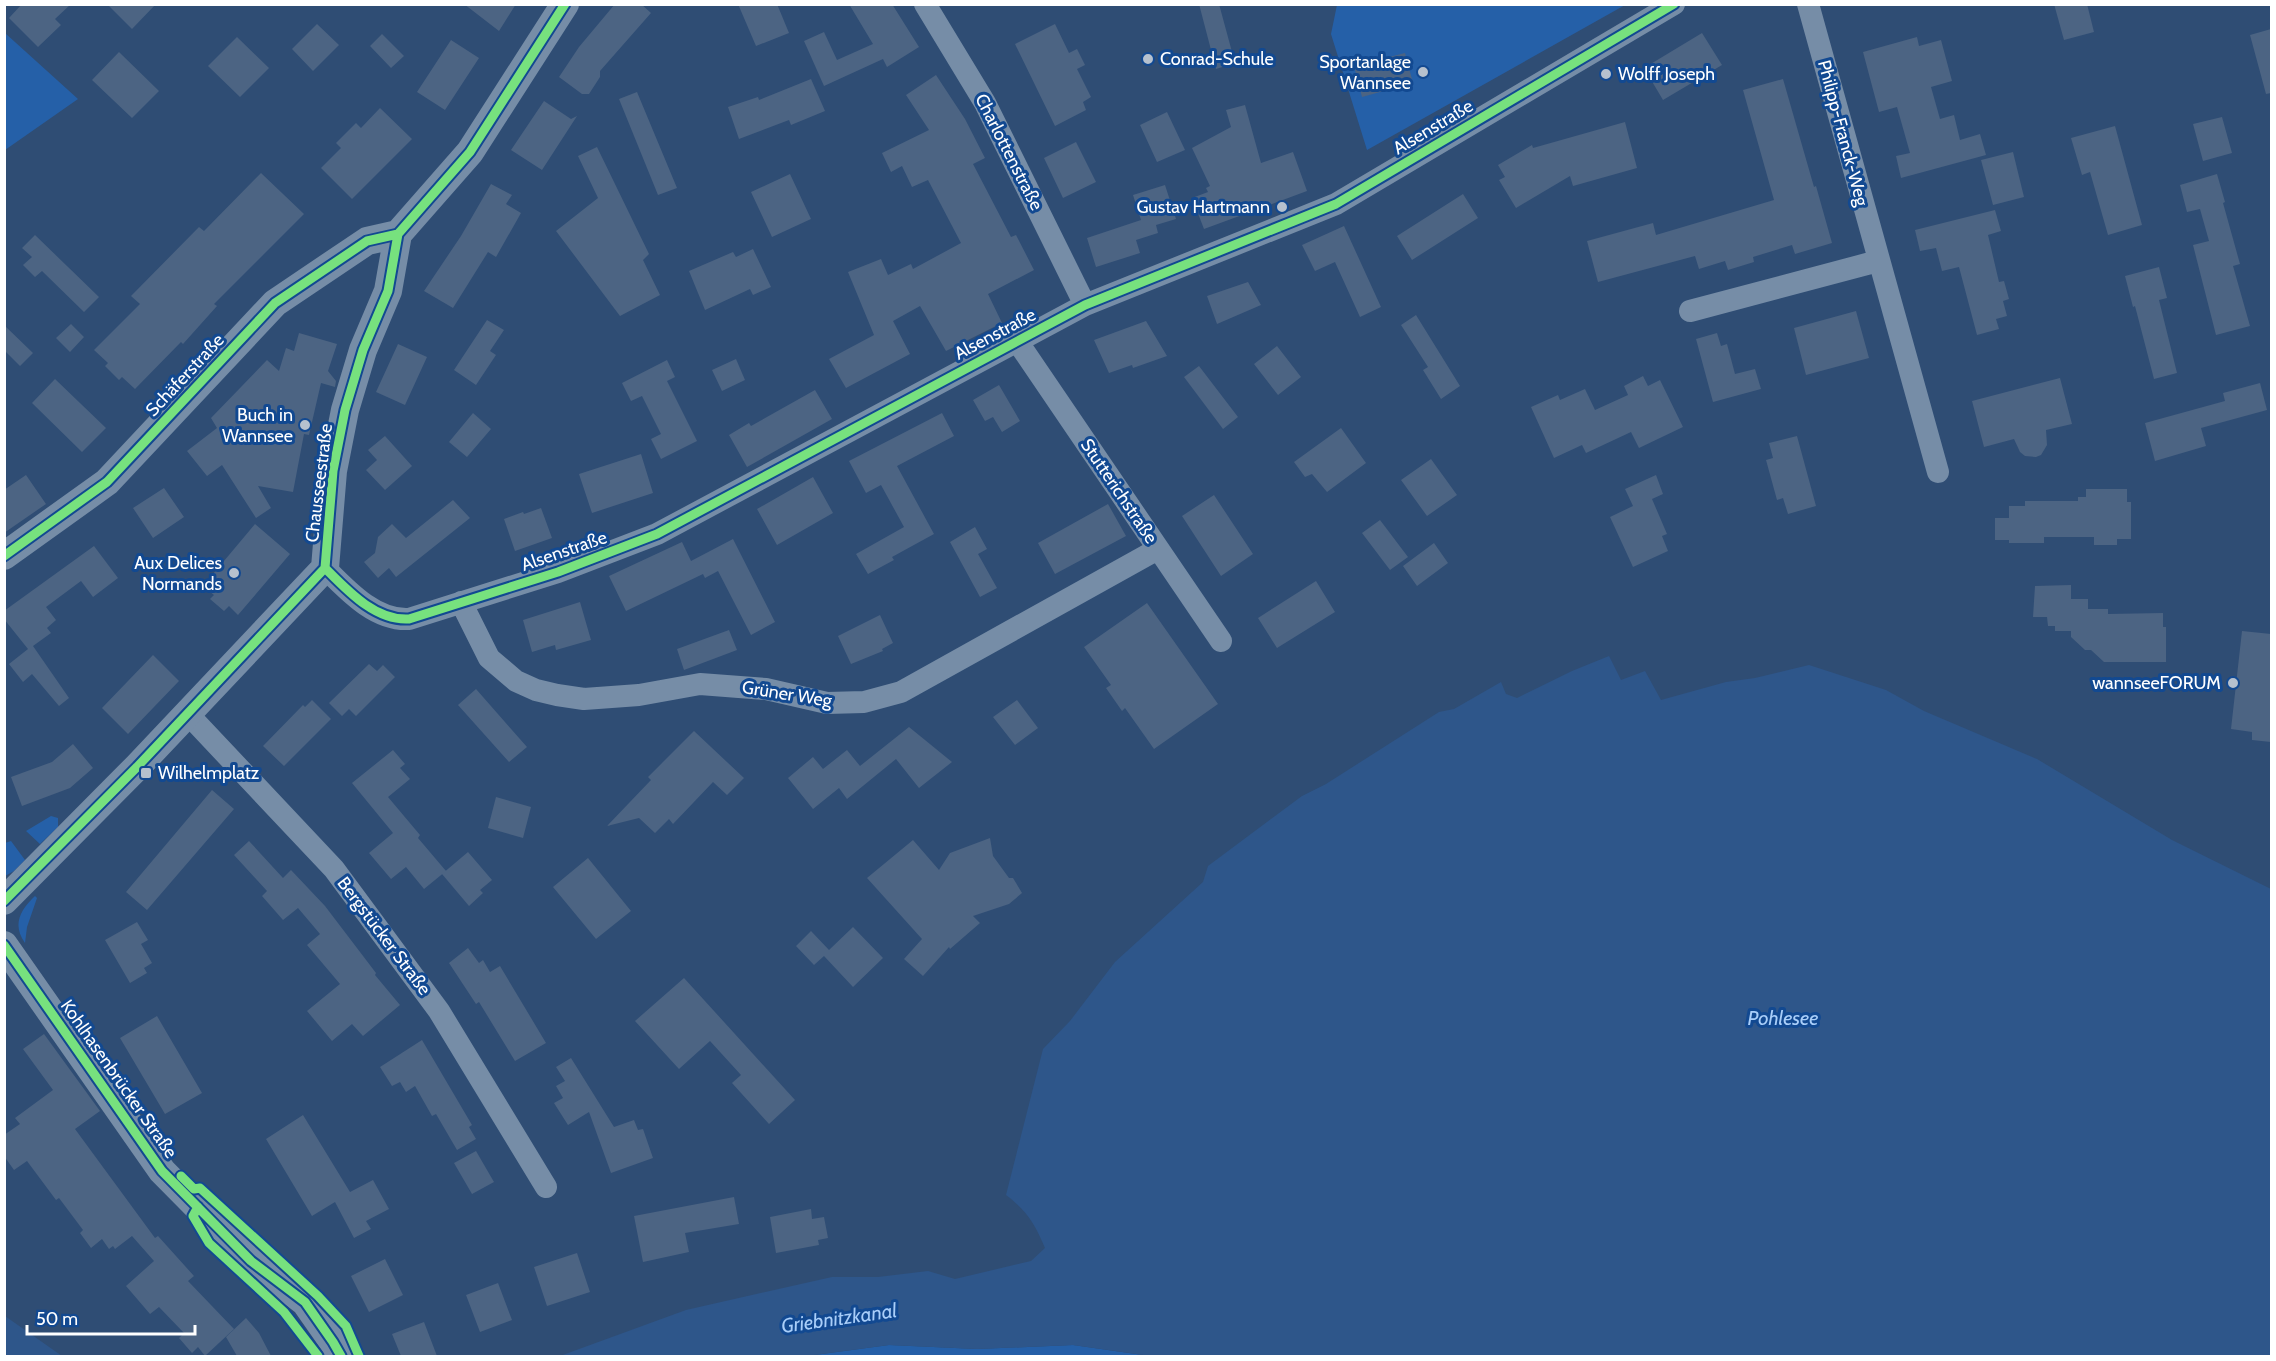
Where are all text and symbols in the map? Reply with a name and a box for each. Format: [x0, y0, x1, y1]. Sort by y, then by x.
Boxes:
place label: Conrad-Schule [1160, 48, 1274, 70]
place label: Sportanlage Wannsee [1319, 51, 1411, 94]
marker: Conrad-Schule [1141, 52, 1155, 66]
street label: Philipp-Franck-Weg [1813, 58, 1873, 209]
place label: Wolff Joseph [1618, 63, 1715, 85]
marker: Sportanlage Wannsee [1416, 65, 1430, 79]
marker: Wolff Joseph [1599, 67, 1613, 81]
street label: Charlottenstraße [970, 90, 1048, 214]
street label: Alsenstraße [1389, 95, 1477, 159]
place label: Gustav Hartmann [1136, 196, 1270, 218]
marker: Gustav Hartmann [1275, 200, 1289, 214]
street label: Alsenstraße [950, 303, 1040, 365]
street label: Schäferstraße [141, 329, 229, 421]
place label: Buch in Wannsee [222, 404, 293, 447]
marker: Buch in Wannsee [298, 418, 312, 432]
street label: Chausseestraße [301, 422, 337, 544]
street label: Stutterichstraße [1076, 434, 1162, 548]
street label: Alsenstraße [518, 526, 610, 576]
place label: Aux Delices Normands [134, 552, 222, 595]
marker: Aux Delices Normands [227, 566, 241, 580]
place label: wannseeFORUM [2092, 672, 2221, 694]
street label: Grüner Weg [741, 676, 834, 712]
marker: wannseeFORUM [2226, 676, 2240, 690]
place label: Wilhelmplatz [158, 762, 260, 784]
marker: Wilhelmplatz [139, 766, 153, 780]
street label: Bergstücker Straße [332, 873, 436, 999]
street label: Kohlhasenbrücker Straße [56, 995, 182, 1163]
water label: Pohlesee [1748, 1006, 1818, 1030]
scale bar [27, 1298, 195, 1336]
water label: Griebnitzkanal [780, 1298, 899, 1338]
text: 50 m [36, 1308, 78, 1330]

